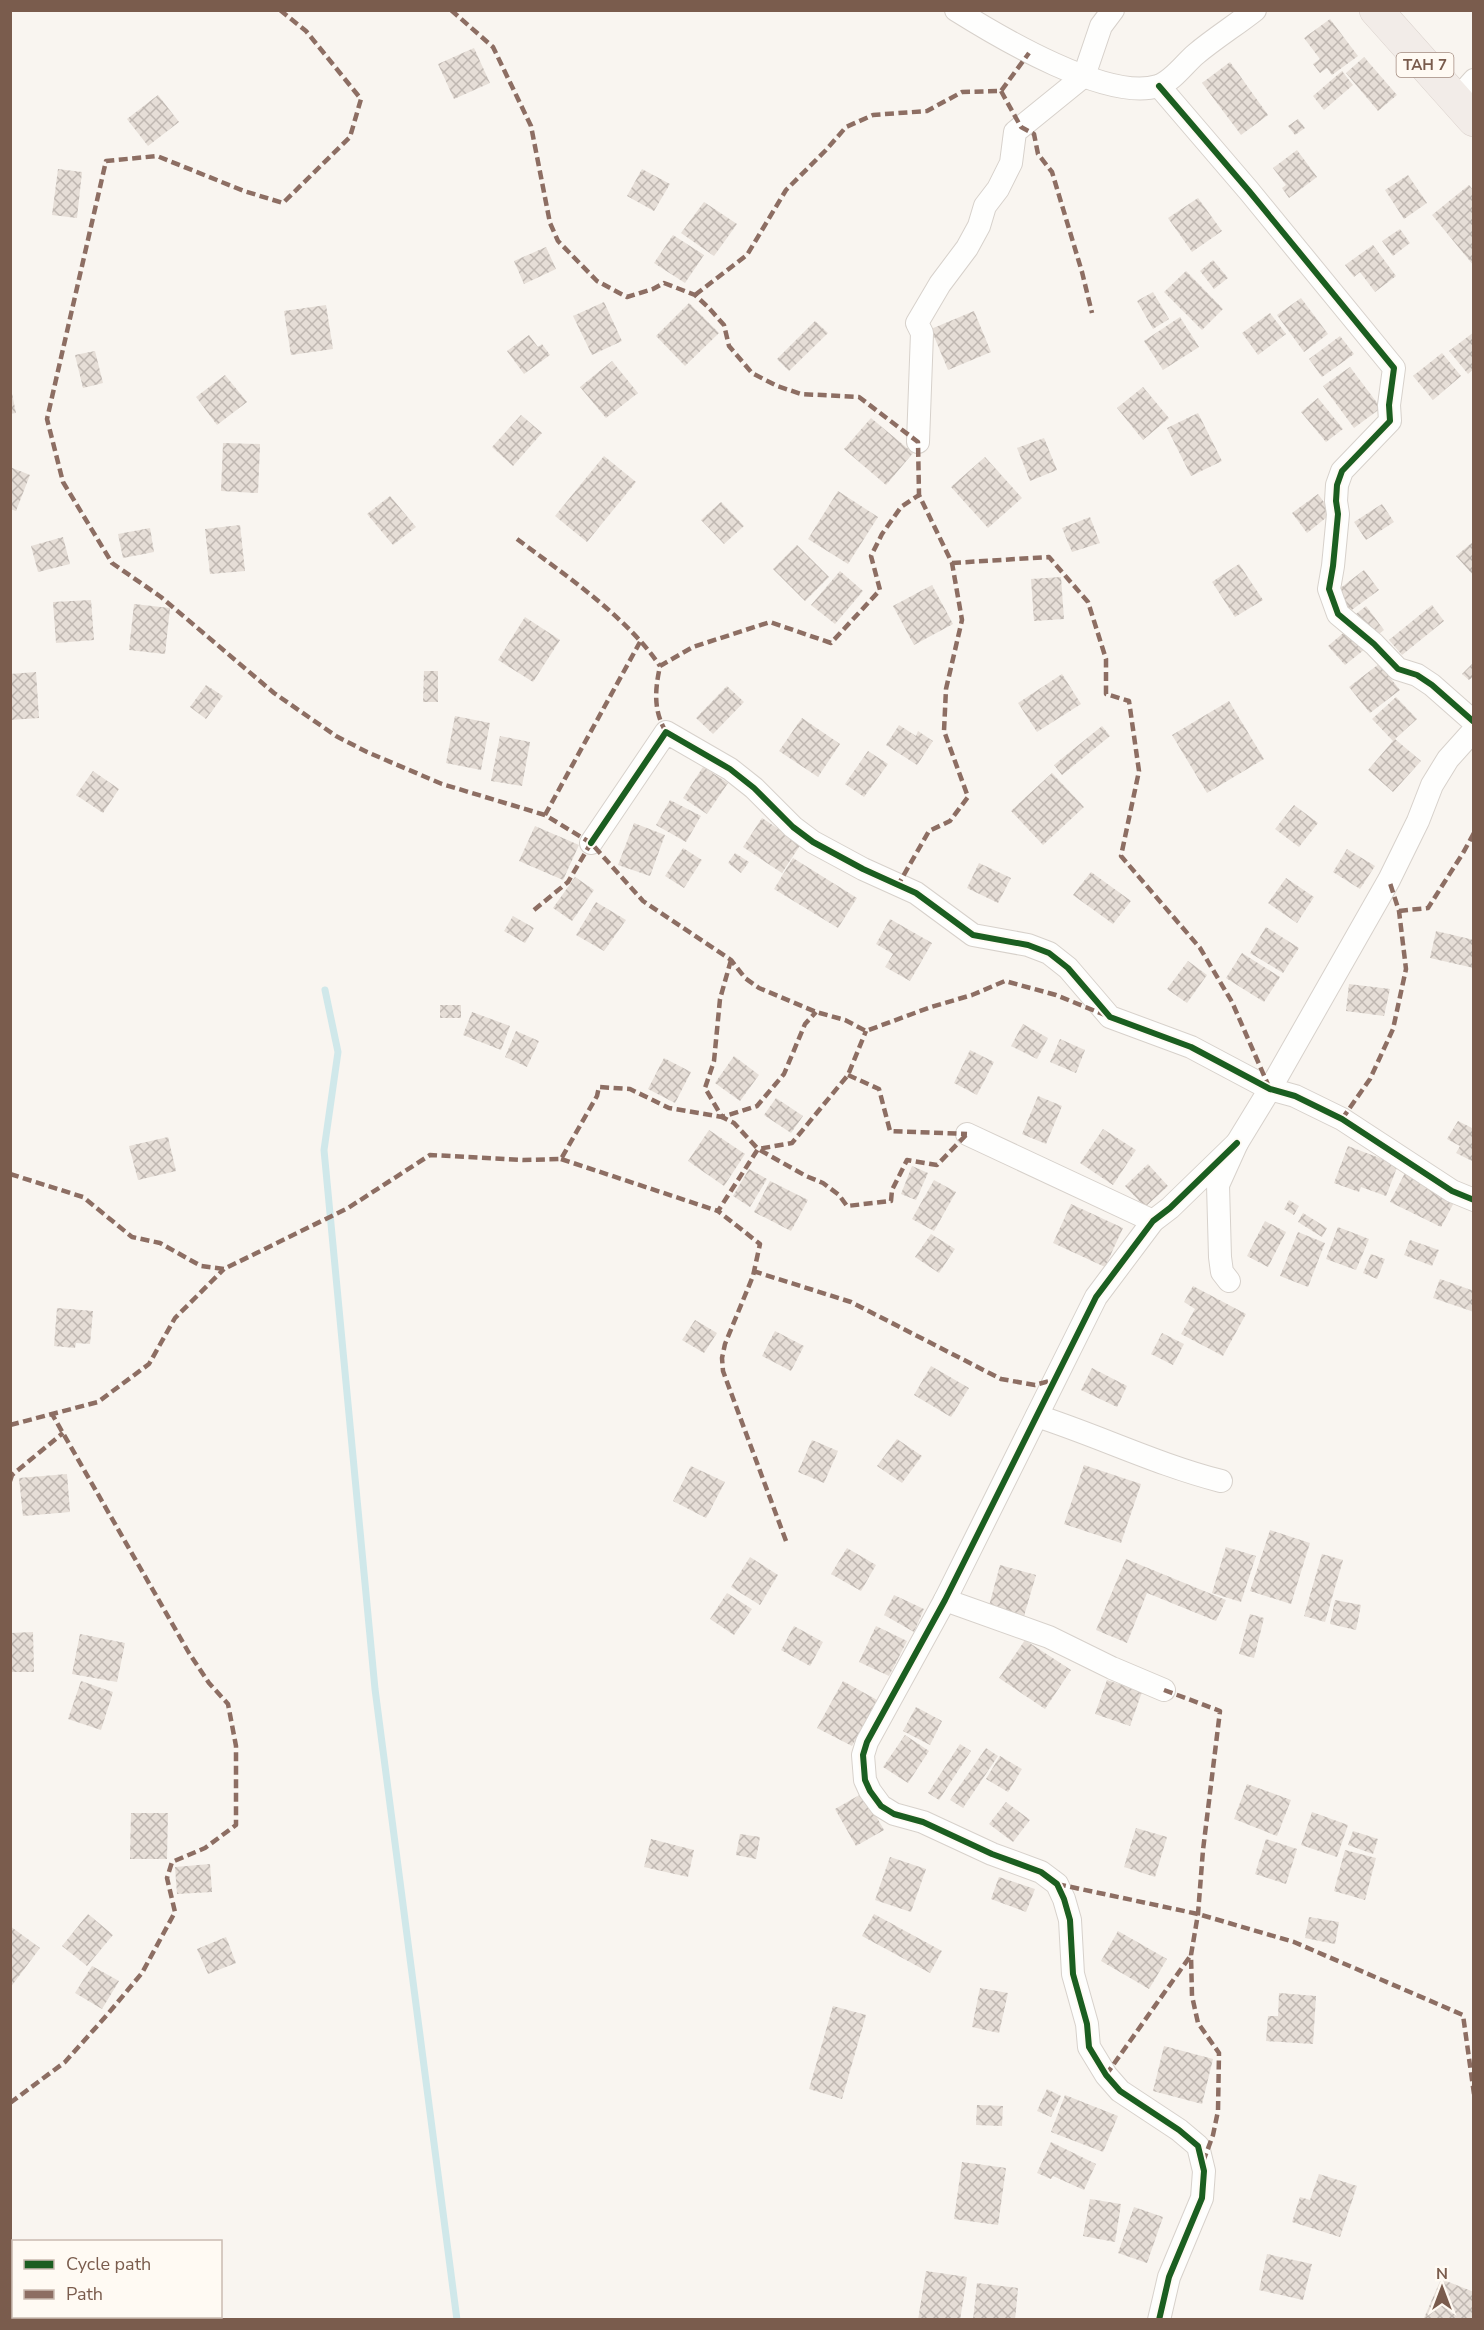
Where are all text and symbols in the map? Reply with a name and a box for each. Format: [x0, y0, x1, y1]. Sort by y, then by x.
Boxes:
road number: TAH 7 [1396, 53, 1454, 77]
legend [12, 2240, 222, 2318]
text: Cycle path [66, 2252, 151, 2276]
north arrow [1412, 2258, 1472, 2318]
text: N [1436, 2263, 1448, 2285]
text: Path [66, 2282, 103, 2306]

